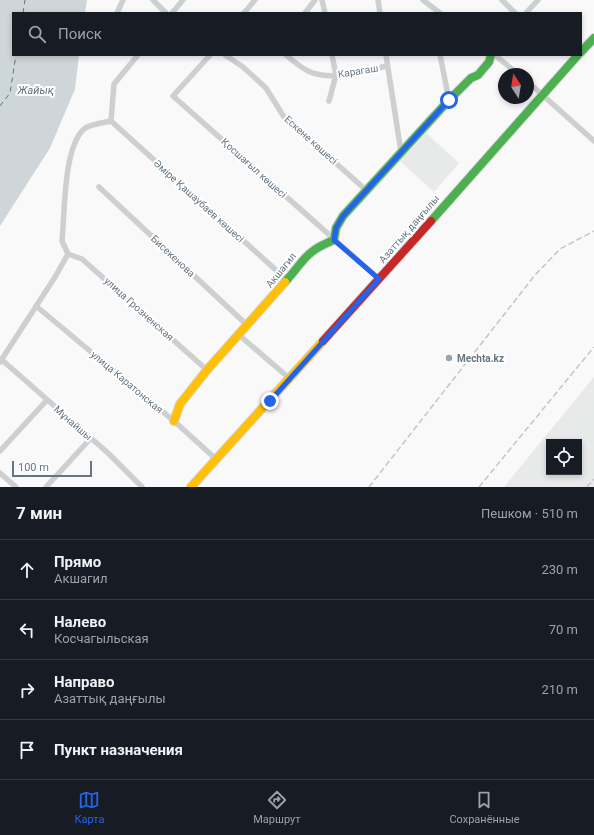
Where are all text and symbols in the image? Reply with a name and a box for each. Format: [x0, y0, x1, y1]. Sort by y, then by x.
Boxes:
search box [12, 12, 582, 56]
icon: search [26, 23, 48, 45]
text: Поиск [58, 25, 102, 43]
street label: Карагаш [337, 62, 379, 80]
north arrow [498, 68, 534, 104]
water label: Жайық [17, 84, 54, 97]
route start [440, 91, 458, 109]
street label: Ескене көшесі [282, 113, 340, 167]
street label: Қосшағыл көшесі [219, 136, 289, 200]
street label: Әміре Қашаубаев көшесі [152, 158, 246, 244]
street label: Азаттық даңғылы [377, 193, 441, 265]
street label: Бисекенова [149, 233, 197, 279]
street label: Акшагил [264, 250, 298, 289]
street label: улица Грозненская [102, 275, 176, 343]
street label: улица Каратонская [89, 349, 165, 415]
marker: Mechta.kz [444, 353, 454, 363]
place label: Mechta.kz [457, 353, 504, 364]
route end [261, 392, 279, 410]
street label: Мұнайшы [52, 404, 94, 442]
map controls [546, 439, 582, 475]
button: locate [546, 439, 582, 475]
scale bar [12, 459, 92, 478]
text: 100 m [18, 461, 49, 474]
text: 7 мин [16, 503, 62, 523]
text: Пешком · 510 m [481, 506, 578, 521]
text: Прямо [54, 553, 101, 571]
icon: ahead [16, 559, 38, 581]
text: 230 m [541, 562, 578, 577]
text: Акшагил [54, 571, 108, 586]
text: Налево [54, 613, 106, 631]
icon: left [16, 619, 38, 641]
text: 70 m [549, 622, 578, 637]
text: Косчагыльская [54, 631, 149, 646]
text: Направо [54, 673, 115, 691]
icon: right [16, 679, 38, 701]
text: 210 m [541, 682, 578, 697]
text: Азаттық даңғылы [54, 691, 166, 706]
icon: arrive [16, 739, 38, 761]
text: Пункт назначения [54, 741, 183, 759]
tab: Карта [74, 789, 104, 826]
tab: Маршрут [253, 789, 301, 826]
tab: Сохранённые [449, 789, 520, 826]

